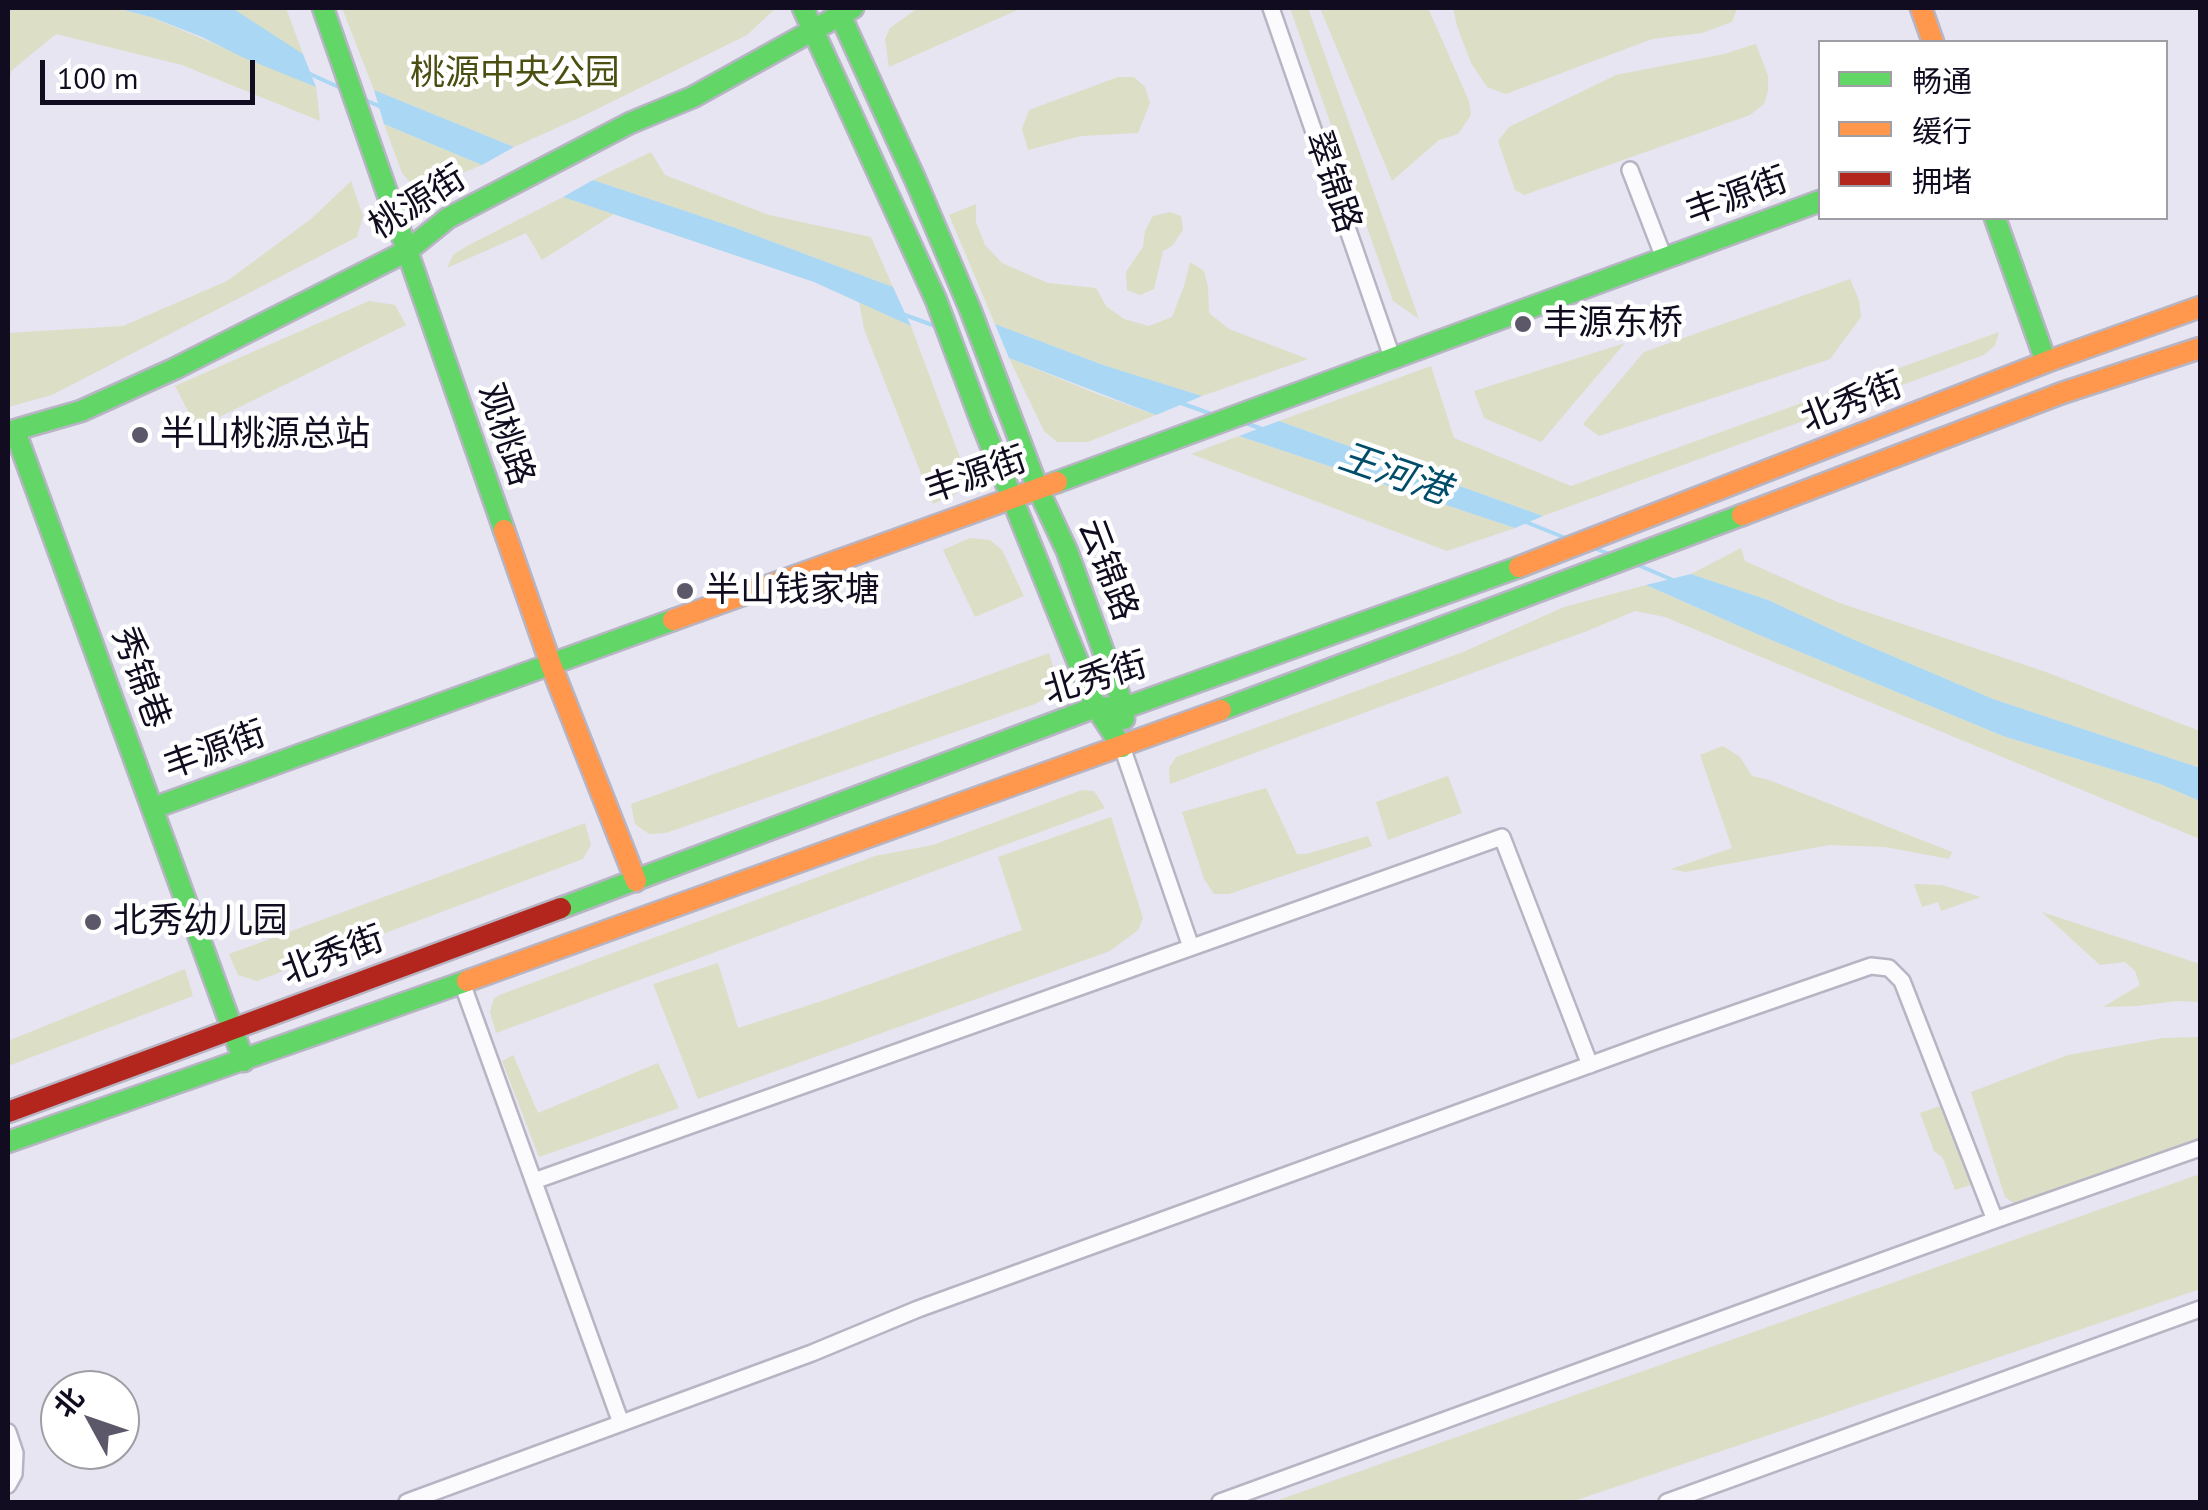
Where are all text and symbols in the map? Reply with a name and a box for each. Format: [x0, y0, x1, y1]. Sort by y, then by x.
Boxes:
scale bar [45, 40, 260, 102]
legend [1818, 40, 2168, 220]
park label: 桃源中央公园 [410, 53, 620, 95]
text: 100 m [57, 58, 138, 97]
text: 畅通 [1912, 61, 1972, 100]
text: 缓行 [1912, 111, 1972, 150]
street label: 翠锦路 [1295, 126, 1369, 238]
street label: 桃源街 [362, 157, 474, 249]
street label: 丰源街 [1680, 159, 1794, 235]
text: 拥堵 [1912, 161, 1972, 200]
place label: 丰源东桥 [1543, 303, 1683, 345]
marker: 丰源东桥 [1512, 313, 1534, 335]
street label: 北秀街 [1795, 365, 1909, 441]
street label: 观桃路 [468, 379, 542, 491]
place label: 半山桃源总站 [160, 414, 370, 456]
marker: 半山桃源总站 [129, 424, 151, 446]
water label: 王河港 [1333, 435, 1455, 515]
street label: 丰源街 [920, 439, 1032, 513]
street label: 云锦路 [1069, 513, 1145, 627]
place label: 半山钱家塘 [705, 570, 880, 612]
marker: 半山钱家塘 [674, 580, 696, 602]
street label: 秀锦巷 [102, 621, 178, 735]
street label: 北秀街 [1040, 644, 1152, 714]
street label: 丰源街 [158, 713, 272, 789]
place label: 北秀幼儿园 [113, 901, 288, 943]
marker: 北秀幼儿园 [82, 911, 104, 933]
street label: 北秀街 [276, 918, 390, 994]
north arrow [40, 1370, 140, 1470]
text: 北 [45, 1379, 91, 1424]

